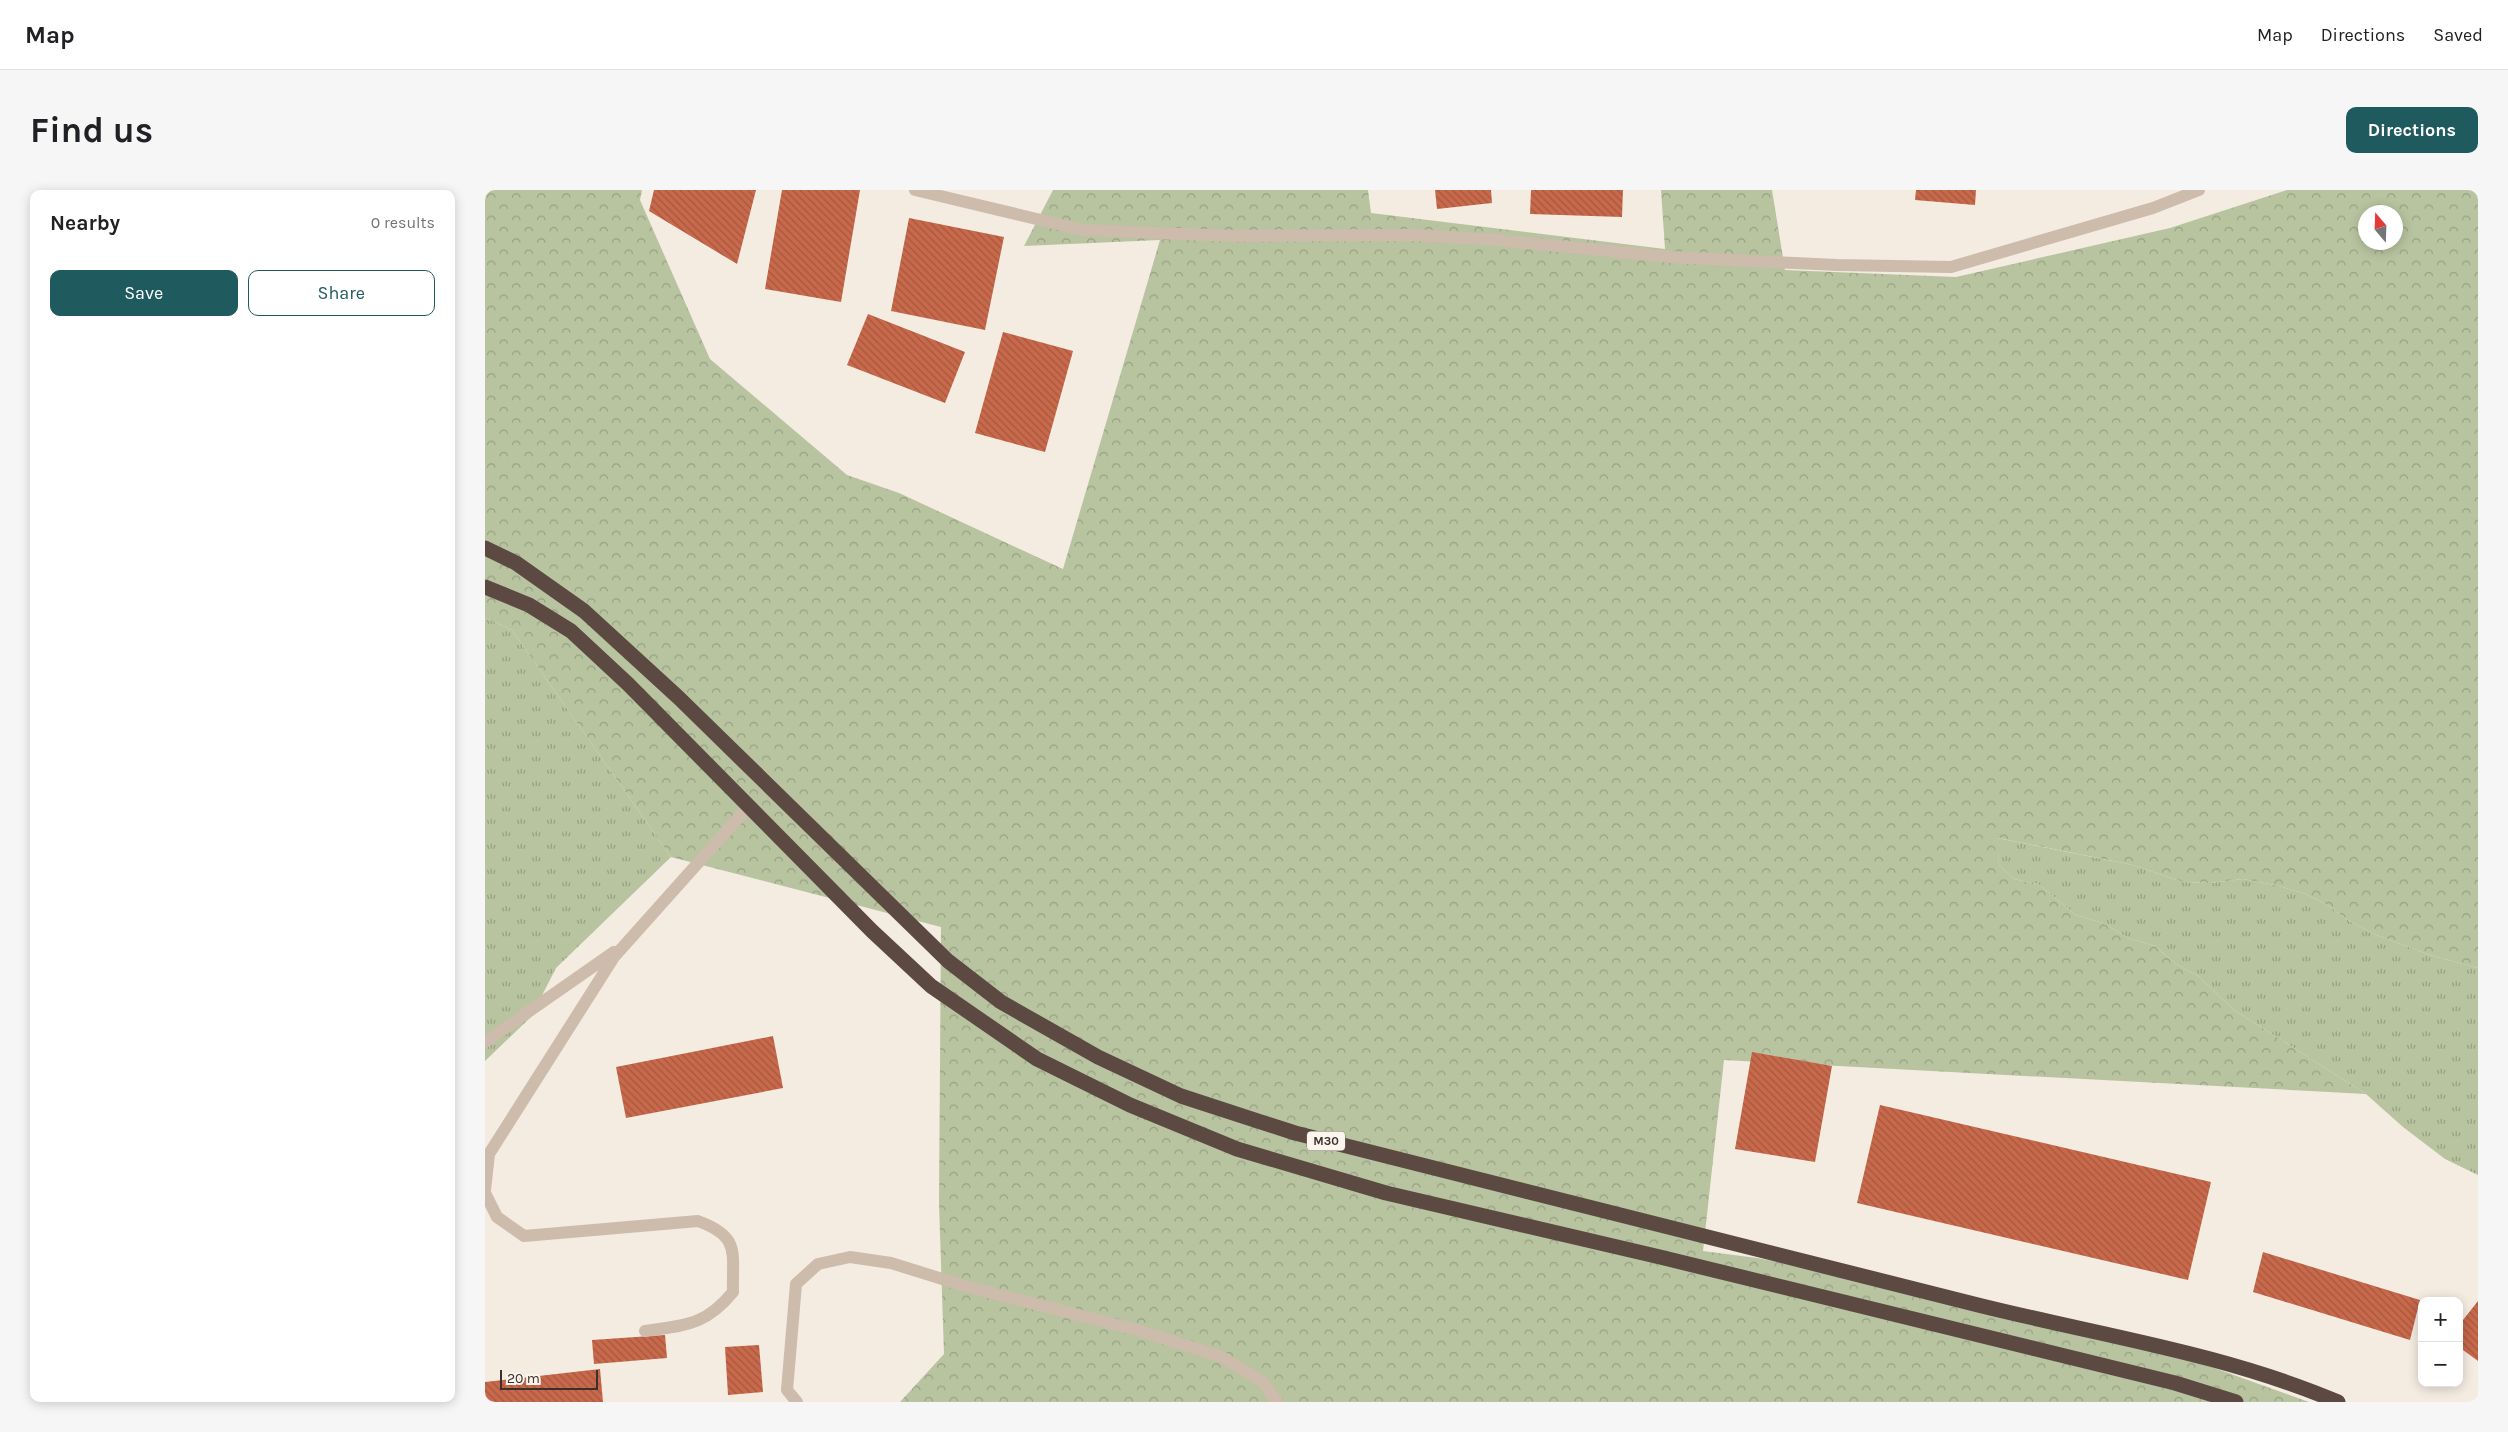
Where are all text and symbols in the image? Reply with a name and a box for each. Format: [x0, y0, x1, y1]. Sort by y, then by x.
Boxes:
text: Map [25, 21, 75, 49]
text: Map [2257, 24, 2293, 46]
text: Directions [2321, 24, 2405, 46]
text: Saved [2433, 24, 2483, 46]
button: Directions [2346, 107, 2478, 153]
text: Find us [30, 110, 153, 151]
north arrow [2358, 205, 2403, 250]
text: Nearby [50, 211, 120, 235]
text: 0 results [371, 213, 435, 232]
button: Save [50, 270, 238, 316]
button: Share [248, 270, 435, 316]
road number: M30 [1307, 1131, 1345, 1150]
map controls [2418, 1297, 2463, 1387]
button: + [2418, 1297, 2463, 1342]
button: − [2418, 1342, 2463, 1387]
scale bar [500, 1367, 597, 1390]
text: 20 m [507, 1370, 540, 1387]

